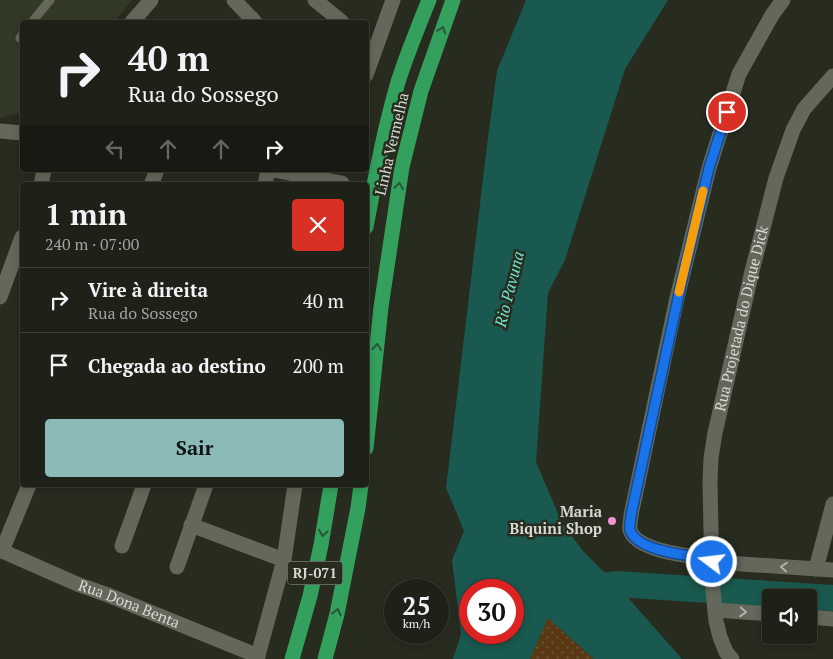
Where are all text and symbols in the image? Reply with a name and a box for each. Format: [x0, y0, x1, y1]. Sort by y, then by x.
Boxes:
one-way arrow [436, 26, 446, 35]
text: 40 m [128, 35, 209, 81]
icon: right [45, 40, 110, 105]
text: Rua do Sossego [128, 79, 279, 108]
street label: Linha Vermelha [369, 90, 413, 197]
pin [706, 91, 748, 133]
icon: arrive [713, 98, 741, 126]
icon: left [101, 135, 129, 163]
icon: ahead [154, 135, 182, 163]
icon: ahead [207, 135, 235, 163]
icon: right [260, 135, 288, 163]
one-way arrow [393, 182, 404, 190]
text: 1 min [45, 194, 127, 234]
button: close [292, 199, 344, 251]
street label: Rua Projetada do Dique Dick [709, 223, 772, 413]
text: 240 m · 07:00 [45, 233, 139, 255]
water label: Rio Pavuna [489, 249, 529, 330]
text: Vire à direita [88, 277, 208, 302]
icon: right [45, 286, 73, 314]
text: 40 m [303, 288, 344, 313]
text: Rua do Sossego [88, 302, 198, 324]
one-way arrow [371, 343, 382, 351]
icon: arrive [45, 351, 73, 379]
text: Chegada ao destino [88, 353, 266, 378]
text: 200 m [293, 353, 344, 378]
button: Sair [45, 419, 344, 477]
place label: Maria Biquini Shop [509, 501, 603, 538]
marker: Maria Biquini Shop [606, 515, 618, 527]
one-way arrow [318, 529, 328, 537]
position arrow [685, 535, 737, 587]
one-way arrow [780, 561, 788, 572]
road number: RJ-071 [288, 562, 342, 584]
street label: Rua Dona Benta [76, 574, 184, 632]
speed limit sign: 30 [459, 579, 524, 644]
text: 25 [402, 589, 431, 622]
map controls [762, 589, 817, 644]
button: sound [762, 589, 817, 644]
one-way arrow [739, 606, 747, 617]
one-way arrow [331, 607, 342, 616]
text: km/h [403, 616, 430, 631]

